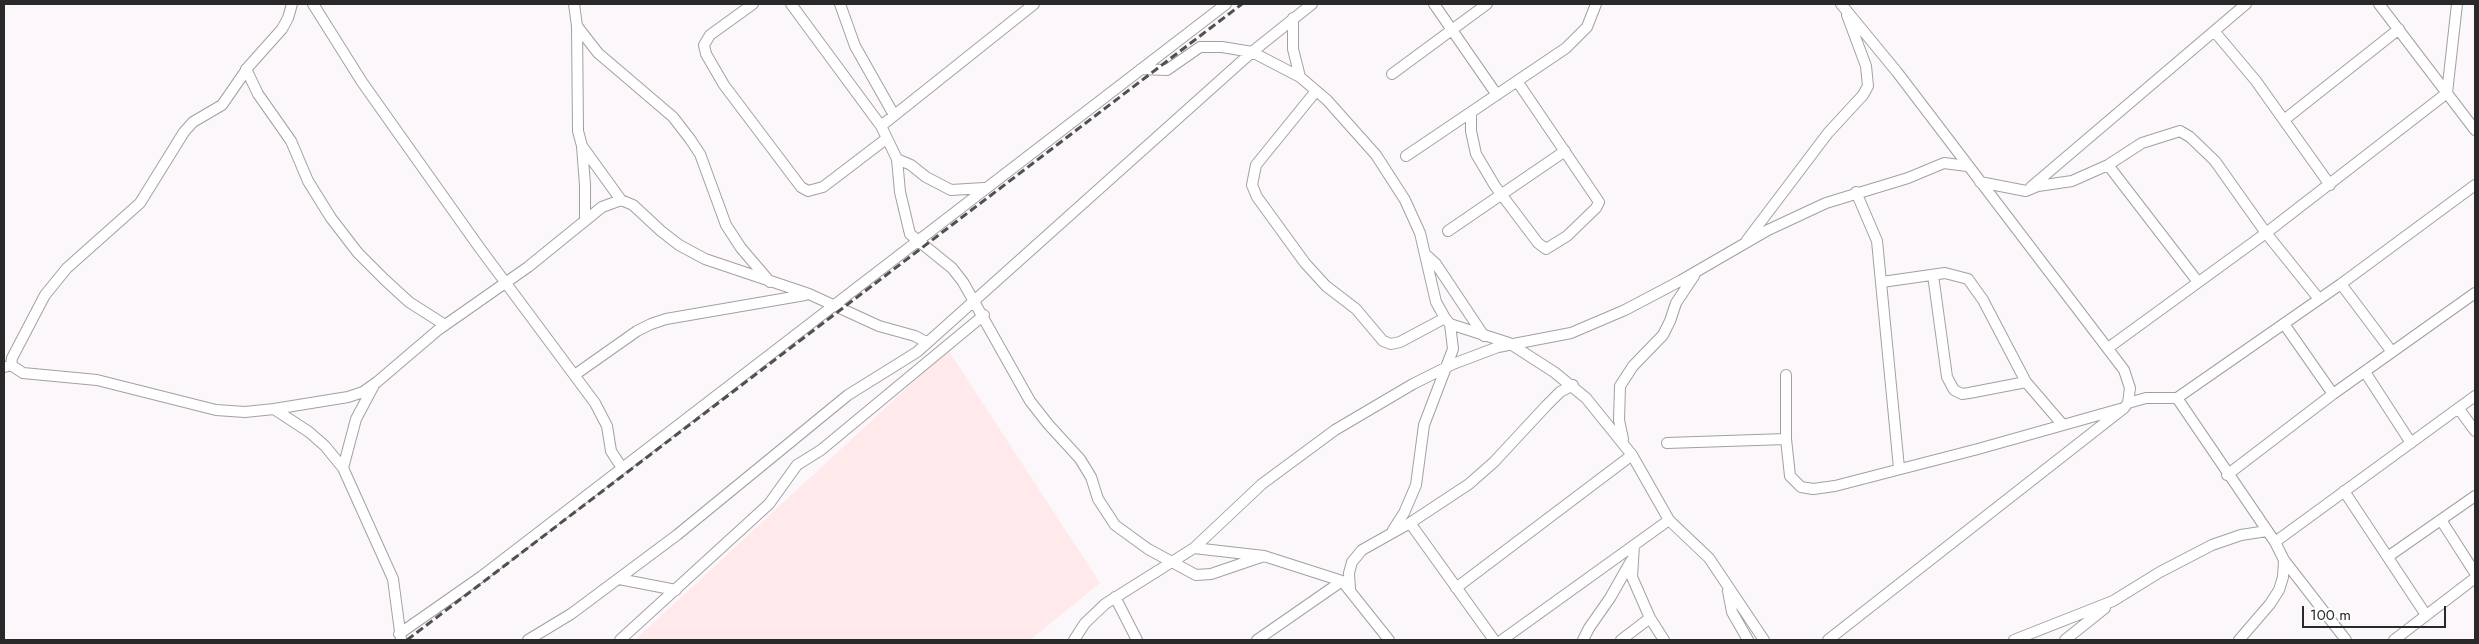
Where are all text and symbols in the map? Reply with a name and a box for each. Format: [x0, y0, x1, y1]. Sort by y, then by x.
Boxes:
scale bar [2304, 596, 2448, 628]
text: 100 m [2310, 604, 2351, 626]

